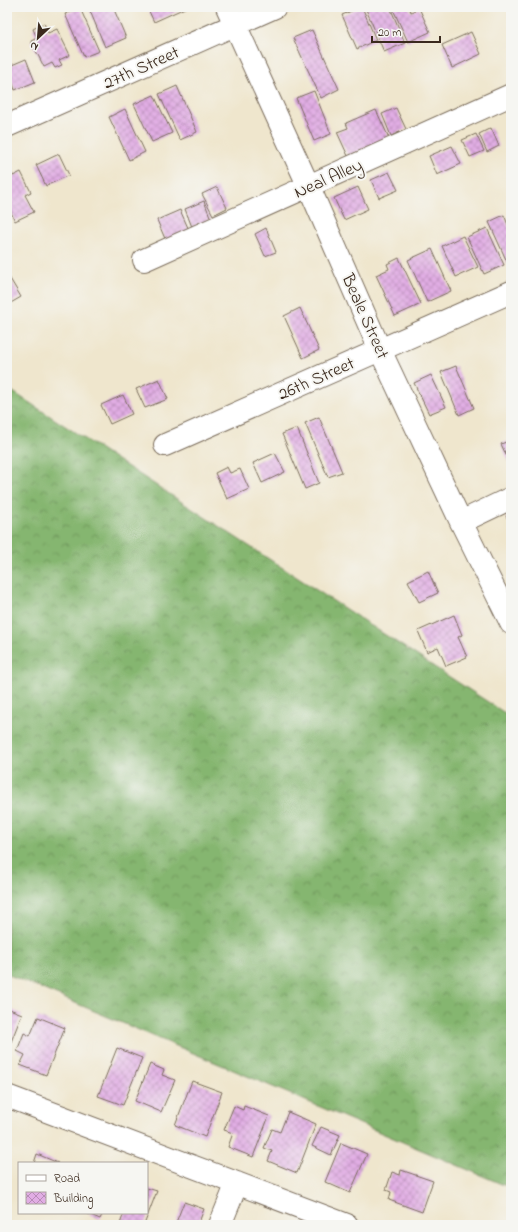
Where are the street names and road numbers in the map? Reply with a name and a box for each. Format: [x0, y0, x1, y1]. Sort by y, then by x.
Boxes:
street label: 27th Street [100, 41, 184, 97]
street label: Neal Alley [290, 153, 367, 206]
street label: Beale Street [333, 269, 395, 364]
street label: 26th Street [274, 351, 359, 408]

